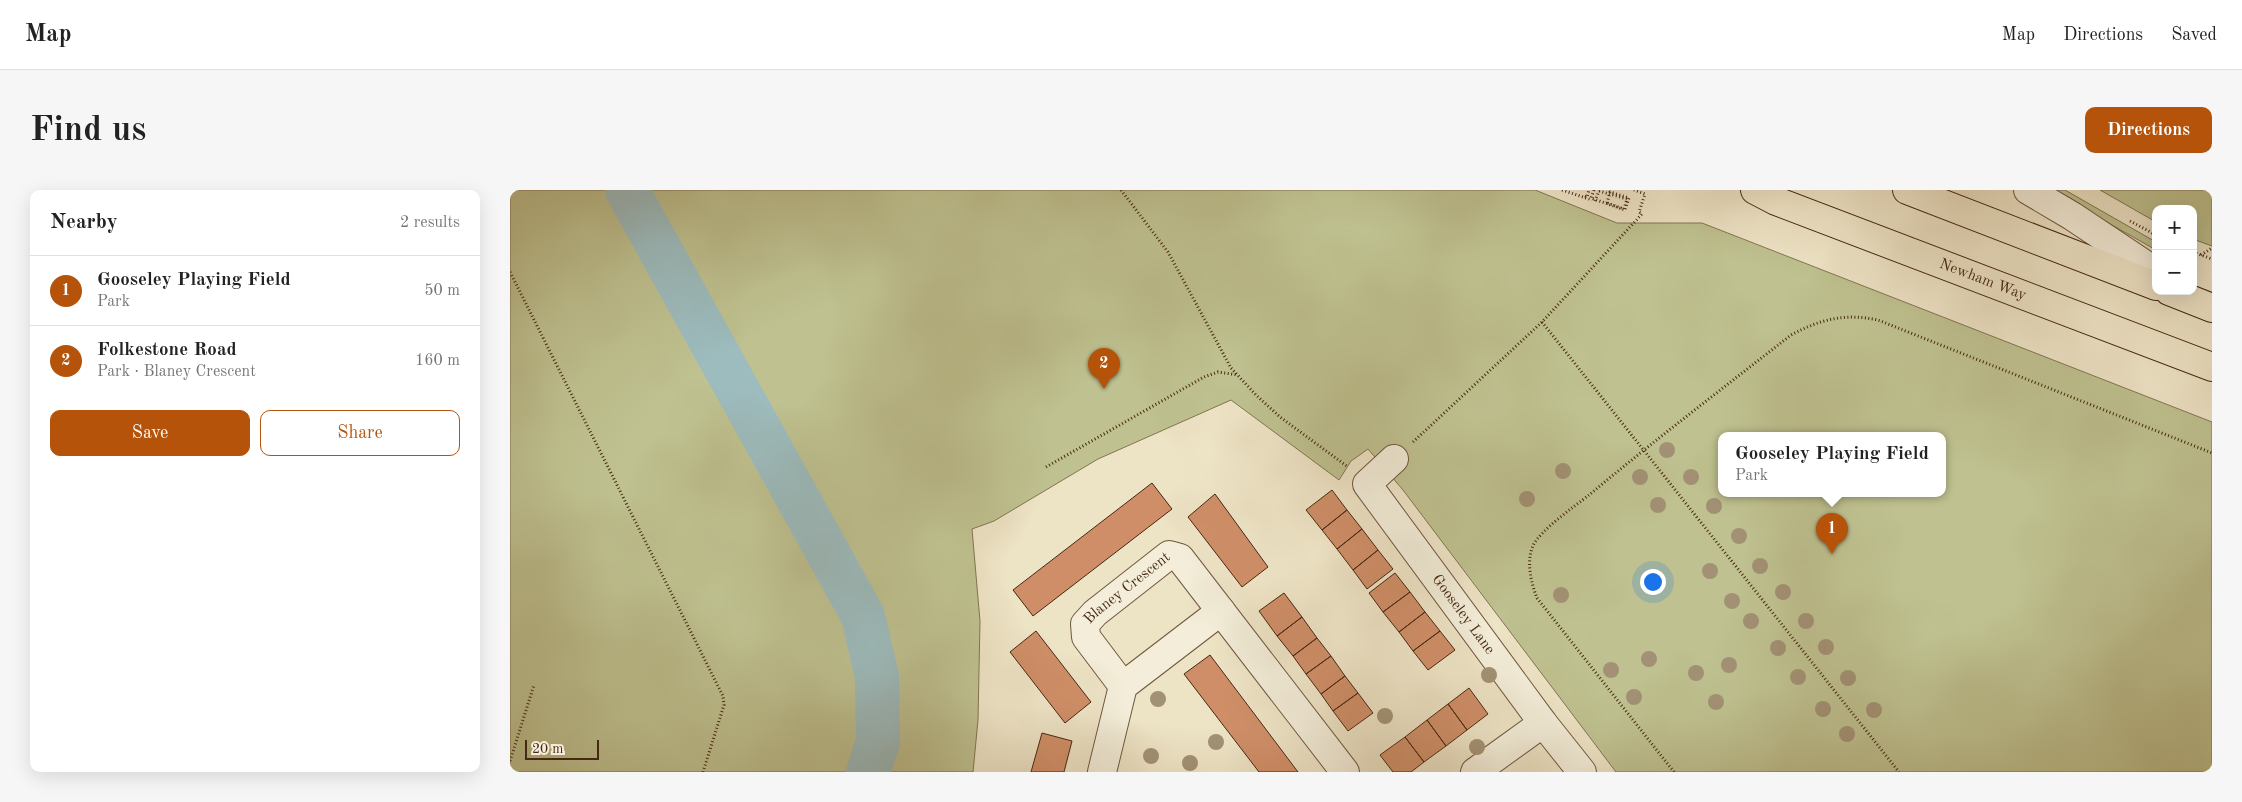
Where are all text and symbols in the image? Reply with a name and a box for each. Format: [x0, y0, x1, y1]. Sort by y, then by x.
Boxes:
text: Map [25, 23, 72, 47]
text: Map [2002, 26, 2035, 44]
text: Directions [2063, 26, 2143, 44]
text: Saved [2171, 26, 2217, 44]
button: Directions [2085, 107, 2212, 153]
text: Find us [30, 113, 146, 148]
map controls [2152, 205, 2197, 295]
button: + [2152, 205, 2197, 250]
text: Nearby [50, 212, 118, 233]
text: 2 results [400, 215, 460, 231]
button: − [2152, 250, 2197, 295]
street label: Newham Way [1937, 256, 2028, 303]
text: Gooseley Playing Field [97, 271, 291, 290]
text: 1 [61, 283, 71, 299]
text: 50 m [424, 283, 460, 299]
text: Park [97, 294, 130, 310]
text: Folkestone Road [97, 341, 237, 360]
pin: 2 [1088, 348, 1120, 389]
text: 2 [61, 353, 71, 369]
text: 160 m [415, 353, 460, 369]
text: Park · Blaney Crescent [97, 364, 256, 380]
button: Save [50, 410, 250, 456]
button: Share [260, 410, 460, 456]
popup [1718, 432, 1946, 497]
text: Gooseley Playing Field [1735, 445, 1929, 464]
text: Park [1735, 468, 1768, 484]
pin: 1 [1816, 513, 1848, 554]
street label: Blaney Crescent [1081, 549, 1173, 627]
your location [1640, 569, 1666, 595]
street label: Gooseley Lane [1429, 572, 1497, 657]
scale bar [525, 737, 599, 760]
text: 20 m [532, 742, 563, 756]

